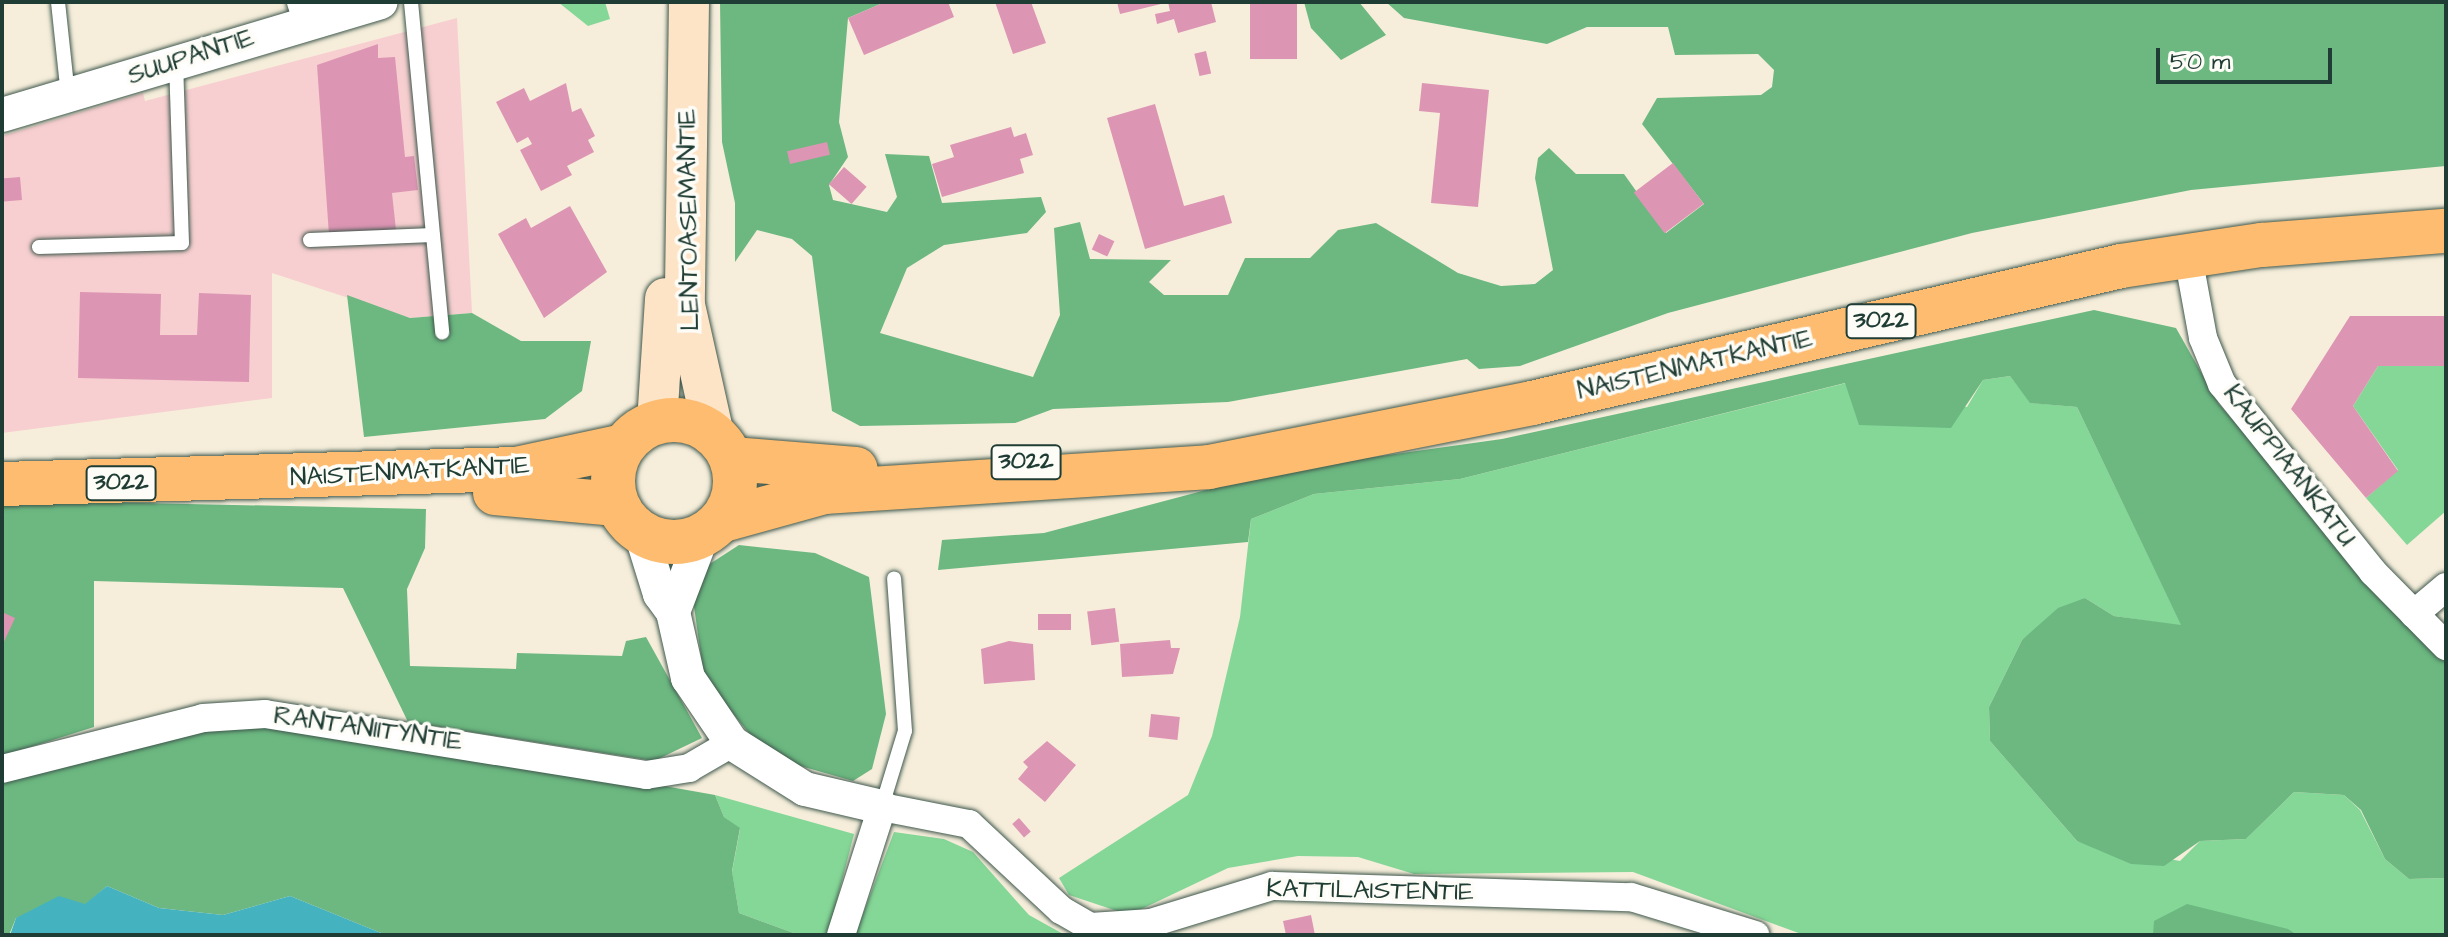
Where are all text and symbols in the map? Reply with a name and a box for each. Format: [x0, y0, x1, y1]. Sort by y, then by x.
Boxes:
street label: SUUPANTIE [124, 22, 258, 92]
scale bar [2160, 32, 2336, 82]
text: 50 m [2170, 45, 2230, 79]
street label: LENTOASEMANTIE [671, 109, 707, 331]
road number: 3022 [1845, 301, 1917, 341]
street label: NAISTENMATKANTIE [1575, 323, 1815, 407]
street label: KAUPPIAANKATU [2216, 379, 2362, 553]
road number: 3022 [990, 442, 1062, 482]
street label: NAISTENMATKANTIE [289, 450, 531, 494]
road number: 3022 [85, 463, 157, 503]
street label: RANTANIITYNTIE [272, 700, 464, 758]
street label: KATTILAISTENTIE [1266, 874, 1474, 908]

